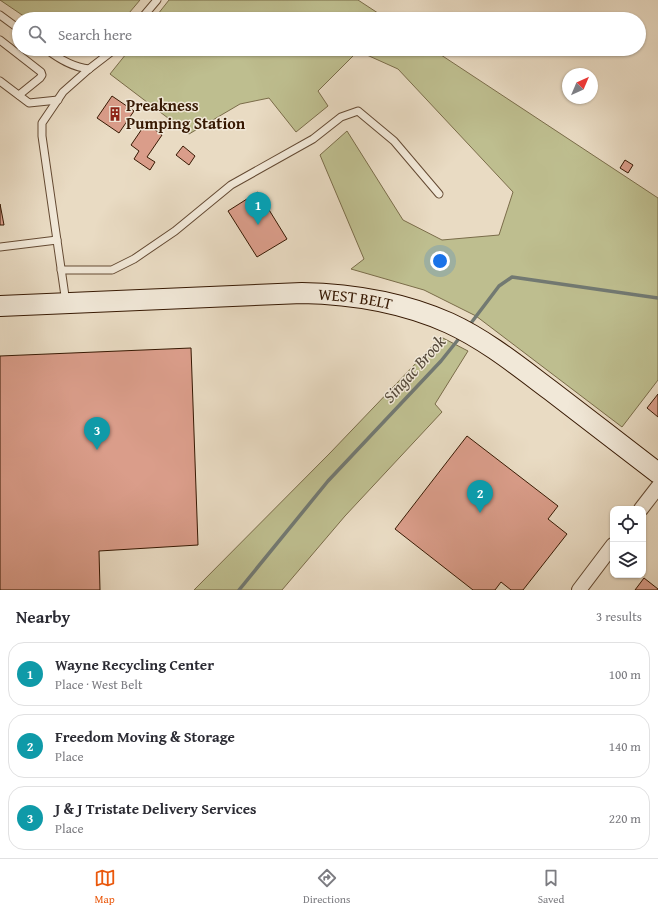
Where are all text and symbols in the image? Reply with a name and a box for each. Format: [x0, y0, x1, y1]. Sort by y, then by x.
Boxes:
search box [12, 12, 646, 56]
icon: search [26, 23, 48, 45]
text: Search here [58, 24, 132, 45]
north arrow [562, 68, 598, 104]
place label: Preakness Pumping Station [126, 93, 246, 135]
building icon: Preakness Pumping Station [107, 106, 123, 122]
pin: 1 [245, 192, 271, 225]
your location [430, 251, 450, 271]
street label: WEST BELT [318, 282, 395, 315]
water label: Singac Brook [376, 329, 451, 408]
pin: 3 [84, 417, 110, 450]
pin: 2 [467, 480, 493, 513]
map controls [610, 506, 646, 578]
button: locate [610, 506, 646, 542]
button: layers [610, 542, 646, 578]
text: Nearby [16, 604, 70, 629]
text: 3 results [596, 607, 642, 626]
text: Wayne Recycling Center [55, 654, 214, 675]
text: 1 [27, 665, 33, 684]
text: 100 m [609, 665, 641, 684]
text: Place · West Belt [55, 675, 143, 694]
text: Freedom Moving & Storage [55, 726, 235, 747]
text: 2 [27, 737, 33, 756]
text: 140 m [609, 737, 641, 756]
text: Place [55, 747, 84, 766]
text: J & J Tristate Delivery Services [55, 798, 257, 819]
text: 3 [27, 809, 33, 828]
text: 220 m [609, 809, 641, 828]
text: Place [55, 819, 84, 838]
tab: Map [94, 867, 116, 907]
tab: Directions [303, 867, 350, 907]
tab: Saved [538, 867, 564, 907]

